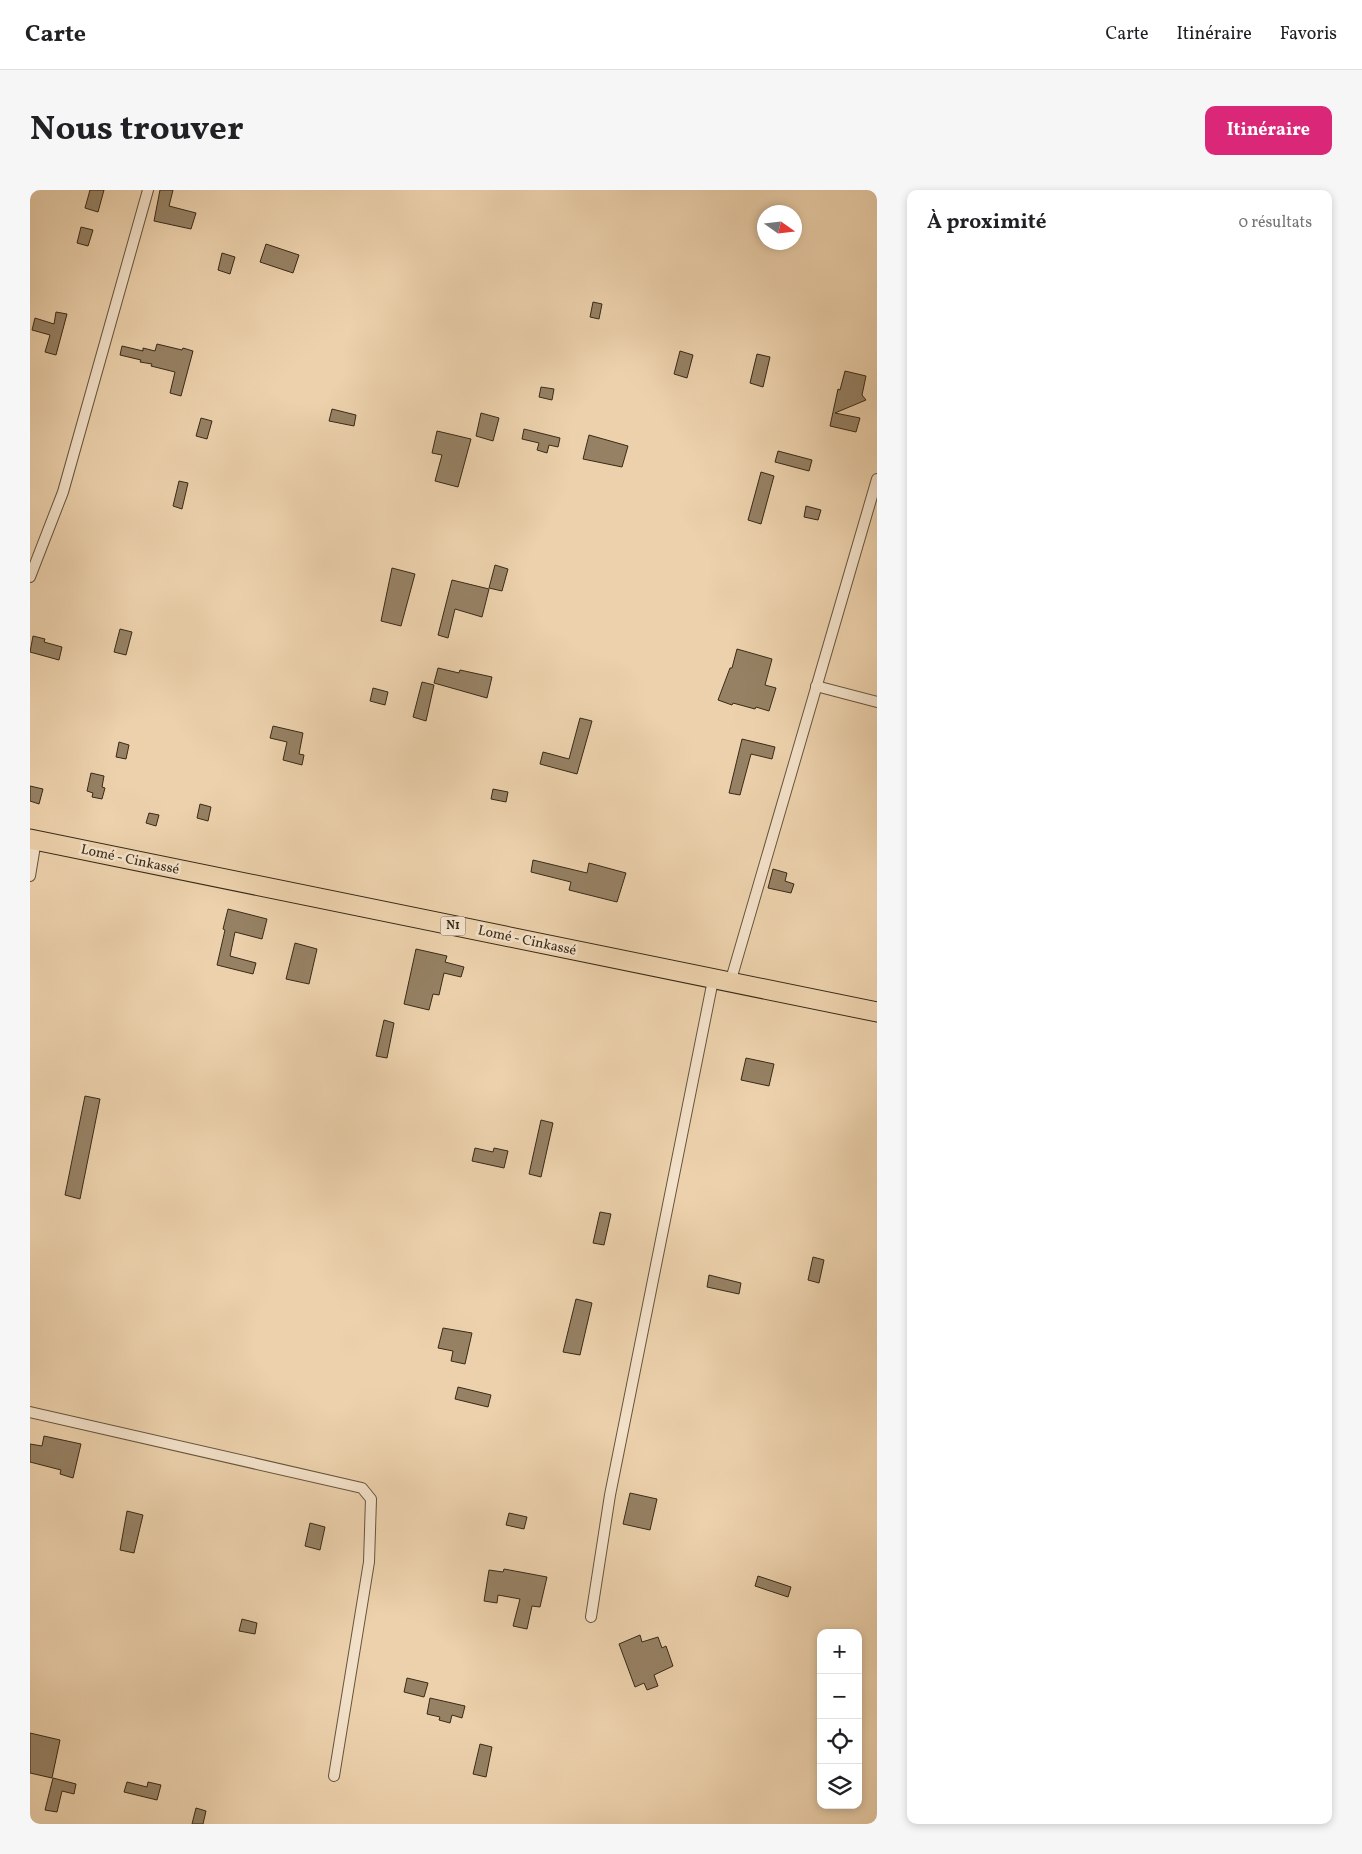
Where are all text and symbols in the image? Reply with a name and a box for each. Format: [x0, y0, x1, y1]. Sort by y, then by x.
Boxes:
text: Carte [25, 18, 86, 52]
text: Carte [1105, 22, 1148, 47]
text: Itinéraire [1176, 22, 1252, 47]
text: Favoris [1280, 22, 1337, 47]
text: Nous trouver [30, 106, 244, 154]
button: Itinéraire [1205, 106, 1332, 155]
north arrow [757, 205, 802, 250]
text: À proximité [927, 208, 1046, 237]
text: 0 résultats [1238, 212, 1312, 234]
street label: Lomé - Cinkassé [79, 840, 181, 880]
road number: N1 [440, 916, 466, 936]
street label: Lomé - Cinkassé [476, 921, 578, 961]
map controls [817, 1629, 862, 1809]
button: + [817, 1629, 862, 1674]
button: − [817, 1674, 862, 1719]
button: locate [817, 1719, 862, 1764]
button: layers [817, 1764, 862, 1809]

